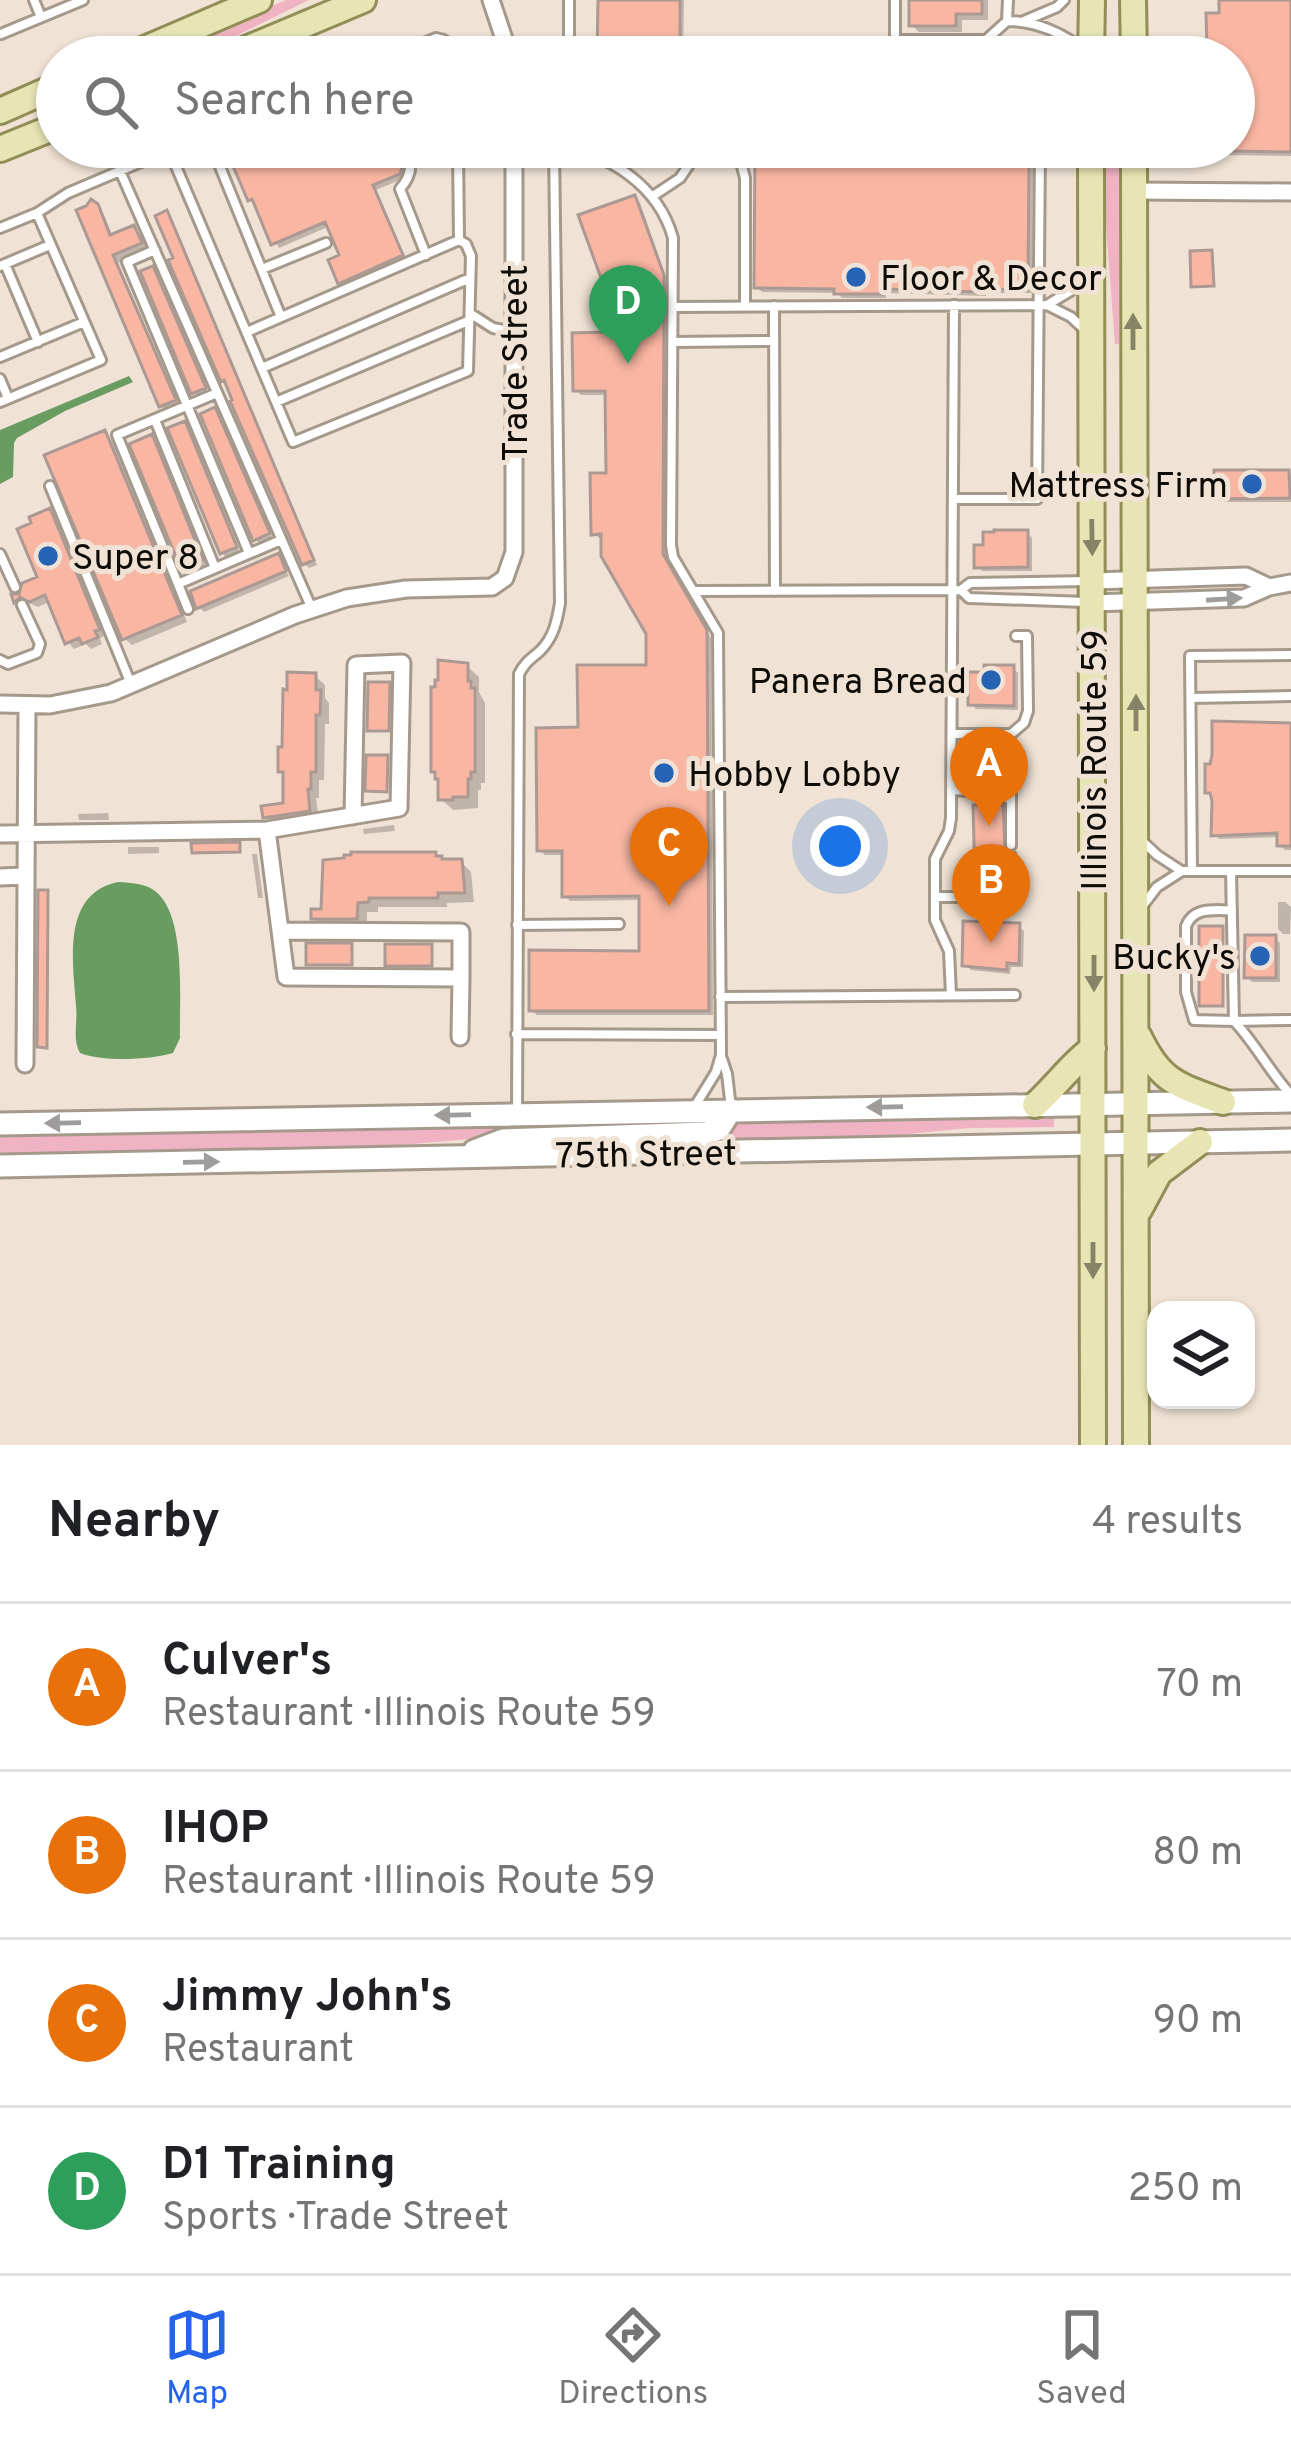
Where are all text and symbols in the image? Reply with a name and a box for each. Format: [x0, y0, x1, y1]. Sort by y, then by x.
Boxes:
search box [36, 36, 1255, 168]
icon: search [78, 69, 144, 135]
text: Search here [174, 74, 414, 131]
place label: Floor & Decor [880, 258, 1102, 304]
street label: Trade Street [495, 264, 541, 462]
marker: Floor & Decor [843, 264, 869, 290]
pin: D [589, 265, 667, 364]
one-way arrow [1123, 312, 1143, 350]
place label: Mattress Firm [1008, 465, 1228, 511]
marker: Mattress Firm [1239, 471, 1265, 497]
one-way arrow [1082, 519, 1102, 557]
place label: Super 8 [72, 537, 199, 583]
marker: Super 8 [35, 543, 61, 569]
one-way arrow [1206, 589, 1244, 608]
street label: Illinois Route 59 [1074, 629, 1120, 891]
place label: Panera Bread [749, 661, 967, 707]
marker: Panera Bread [978, 667, 1004, 693]
one-way arrow [1126, 693, 1146, 731]
pin: A [950, 727, 1028, 826]
place label: Hobby Lobby [688, 754, 901, 800]
marker: Hobby Lobby [651, 760, 677, 786]
pin: C [630, 807, 708, 906]
your location [810, 816, 870, 876]
pin: B [952, 844, 1030, 943]
place label: Bucky's [1112, 937, 1236, 983]
marker: Bucky's [1247, 943, 1273, 969]
one-way arrow [1084, 955, 1104, 993]
one-way arrow [865, 1098, 903, 1117]
one-way arrow [433, 1106, 471, 1125]
one-way arrow [43, 1113, 81, 1132]
street label: 75th Street [555, 1132, 737, 1182]
one-way arrow [183, 1153, 221, 1172]
one-way arrow [1083, 1242, 1103, 1280]
map controls [1147, 1301, 1255, 1409]
button: layers [1147, 1301, 1255, 1409]
text: Nearby [48, 1491, 220, 1556]
text: 4 results [1092, 1499, 1243, 1548]
text: Culver's [162, 1634, 332, 1691]
text: A [73, 1662, 101, 1711]
text: 70 m [1157, 1662, 1243, 1711]
text: Restaurant · Illinois Route 59 [162, 1691, 656, 1740]
text: IHOP [162, 1802, 269, 1859]
text: B [74, 1830, 100, 1879]
text: 80 m [1152, 1830, 1243, 1879]
text: Restaurant · Illinois Route 59 [162, 1859, 656, 1908]
text: Jimmy John's [162, 1970, 453, 2027]
text: C [75, 1998, 99, 2047]
text: 90 m [1153, 1998, 1243, 2047]
text: Restaurant [162, 2027, 354, 2076]
text: D1 Training [162, 2138, 396, 2195]
text: D [73, 2166, 101, 2215]
text: 250 m [1128, 2166, 1243, 2215]
text: Sports · Trade Street [162, 2195, 509, 2244]
tab: Map [164, 2302, 230, 2416]
tab: Directions [558, 2302, 708, 2416]
tab: Saved [1036, 2302, 1127, 2416]

